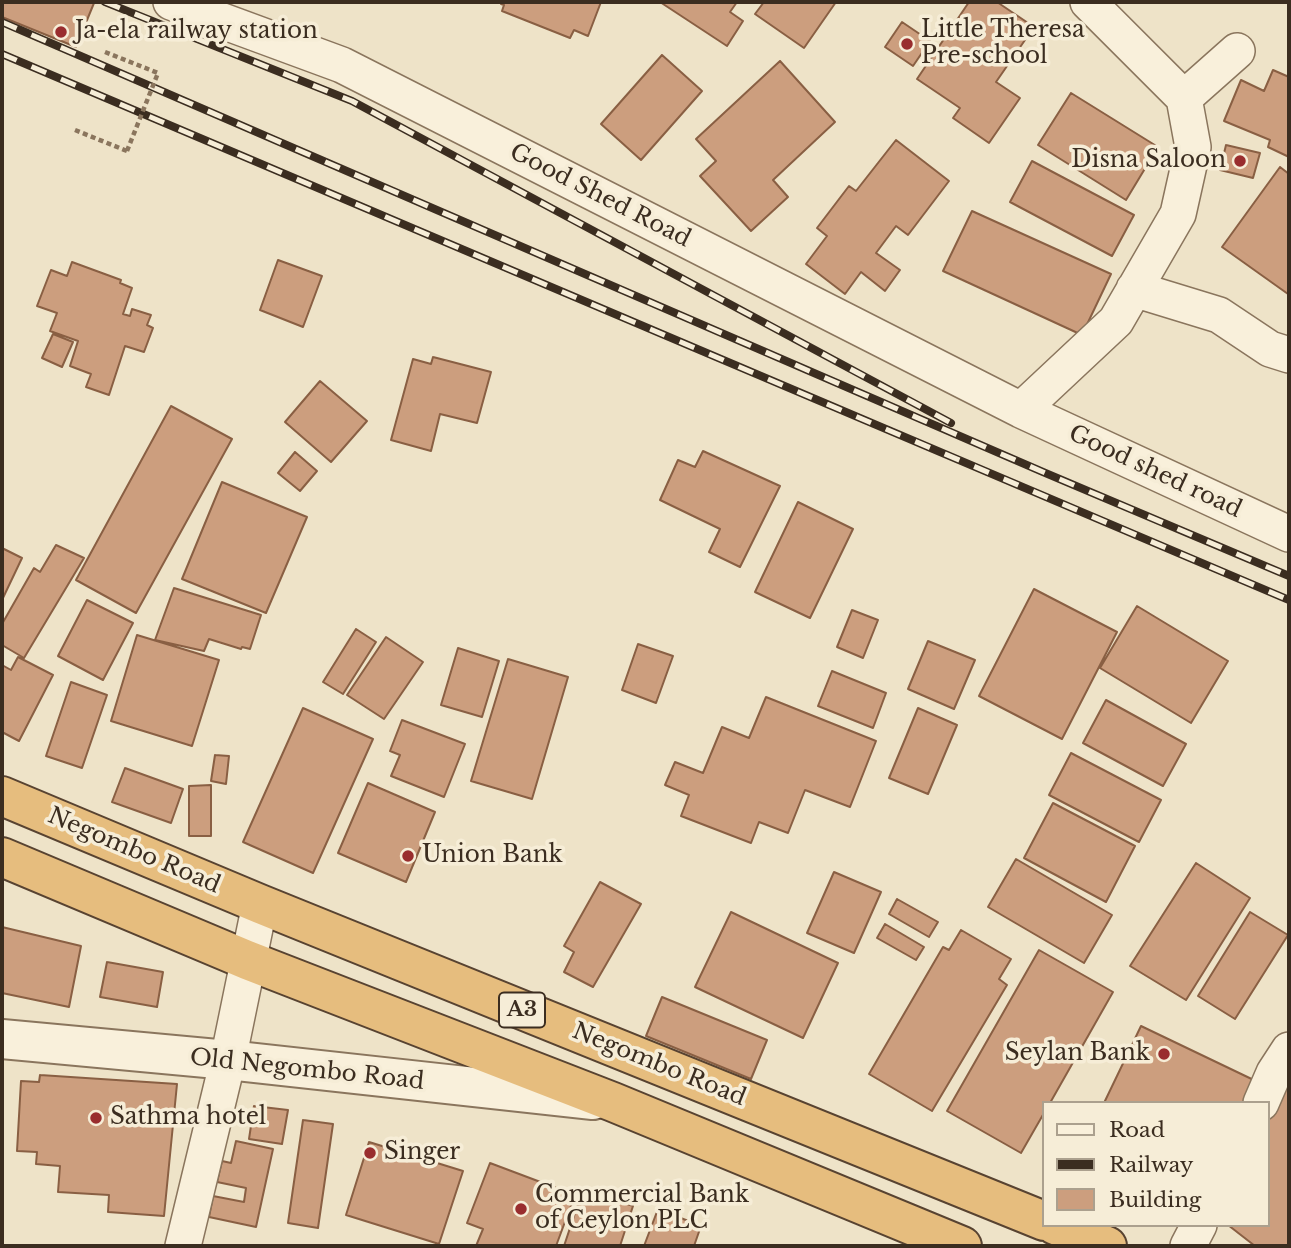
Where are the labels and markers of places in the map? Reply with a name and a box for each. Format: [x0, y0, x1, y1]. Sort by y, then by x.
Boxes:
place label: Little Theresa Pre-school [921, 17, 1085, 71]
place label: Ja-ela railway station [75, 18, 318, 46]
marker: Ja-ela railway station [53, 24, 69, 40]
marker: Little Theresa Pre-school [899, 36, 915, 52]
place label: Disna Saloon [1071, 147, 1226, 175]
marker: Disna Saloon [1232, 153, 1248, 169]
place label: Union Bank [422, 842, 563, 870]
marker: Union Bank [400, 848, 416, 864]
place label: Seylan Bank [1005, 1040, 1150, 1068]
marker: Seylan Bank [1156, 1046, 1172, 1062]
place label: Sathma hotel [110, 1104, 266, 1132]
marker: Sathma hotel [88, 1110, 104, 1126]
place label: Singer [384, 1139, 460, 1167]
marker: Singer [362, 1145, 378, 1161]
place label: Commercial Bank of Ceylon PLC [535, 1182, 749, 1236]
marker: Commercial Bank of Ceylon PLC [513, 1201, 529, 1217]

